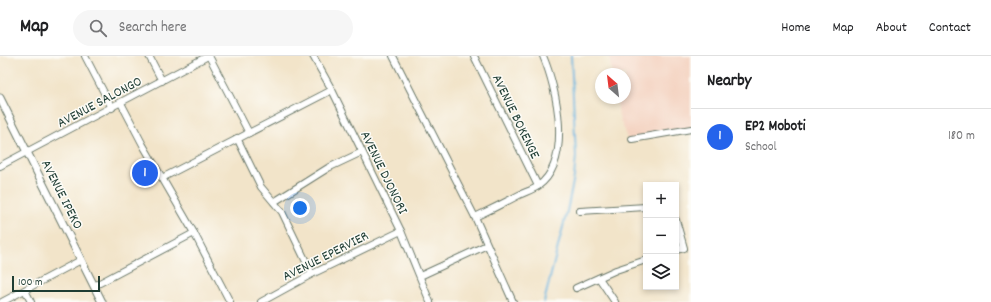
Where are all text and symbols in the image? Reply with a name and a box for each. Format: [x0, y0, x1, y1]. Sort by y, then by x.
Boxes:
search box [73, 10, 353, 46]
text: Map [20, 14, 49, 41]
icon: search [87, 17, 109, 39]
text: Search here [119, 17, 187, 39]
text: Home [781, 18, 810, 38]
text: Map [832, 18, 854, 38]
text: About [876, 18, 907, 38]
text: Contact [929, 18, 971, 38]
north arrow [595, 68, 631, 104]
text: Nearby [707, 70, 751, 94]
street label: AVENUE BOKENGE [486, 71, 545, 163]
street label: AVENUE SALONGO [54, 72, 146, 134]
text: EP2 Moboti [745, 116, 806, 138]
text: 1 [719, 127, 721, 146]
text: 180 m [948, 127, 975, 146]
street label: AVENUE DJONORI [354, 128, 412, 218]
text: School [745, 138, 777, 157]
street label: AVENUE IPEKO [35, 157, 87, 233]
pin: 1 [132, 158, 158, 188]
map controls [643, 182, 679, 290]
button: + [643, 182, 679, 218]
your location [290, 198, 310, 218]
button: − [643, 218, 679, 254]
street label: AVENUE EPERVIER [279, 226, 373, 287]
button: layers [643, 254, 679, 290]
scale bar [12, 274, 100, 293]
text: 100 m [18, 275, 42, 291]

